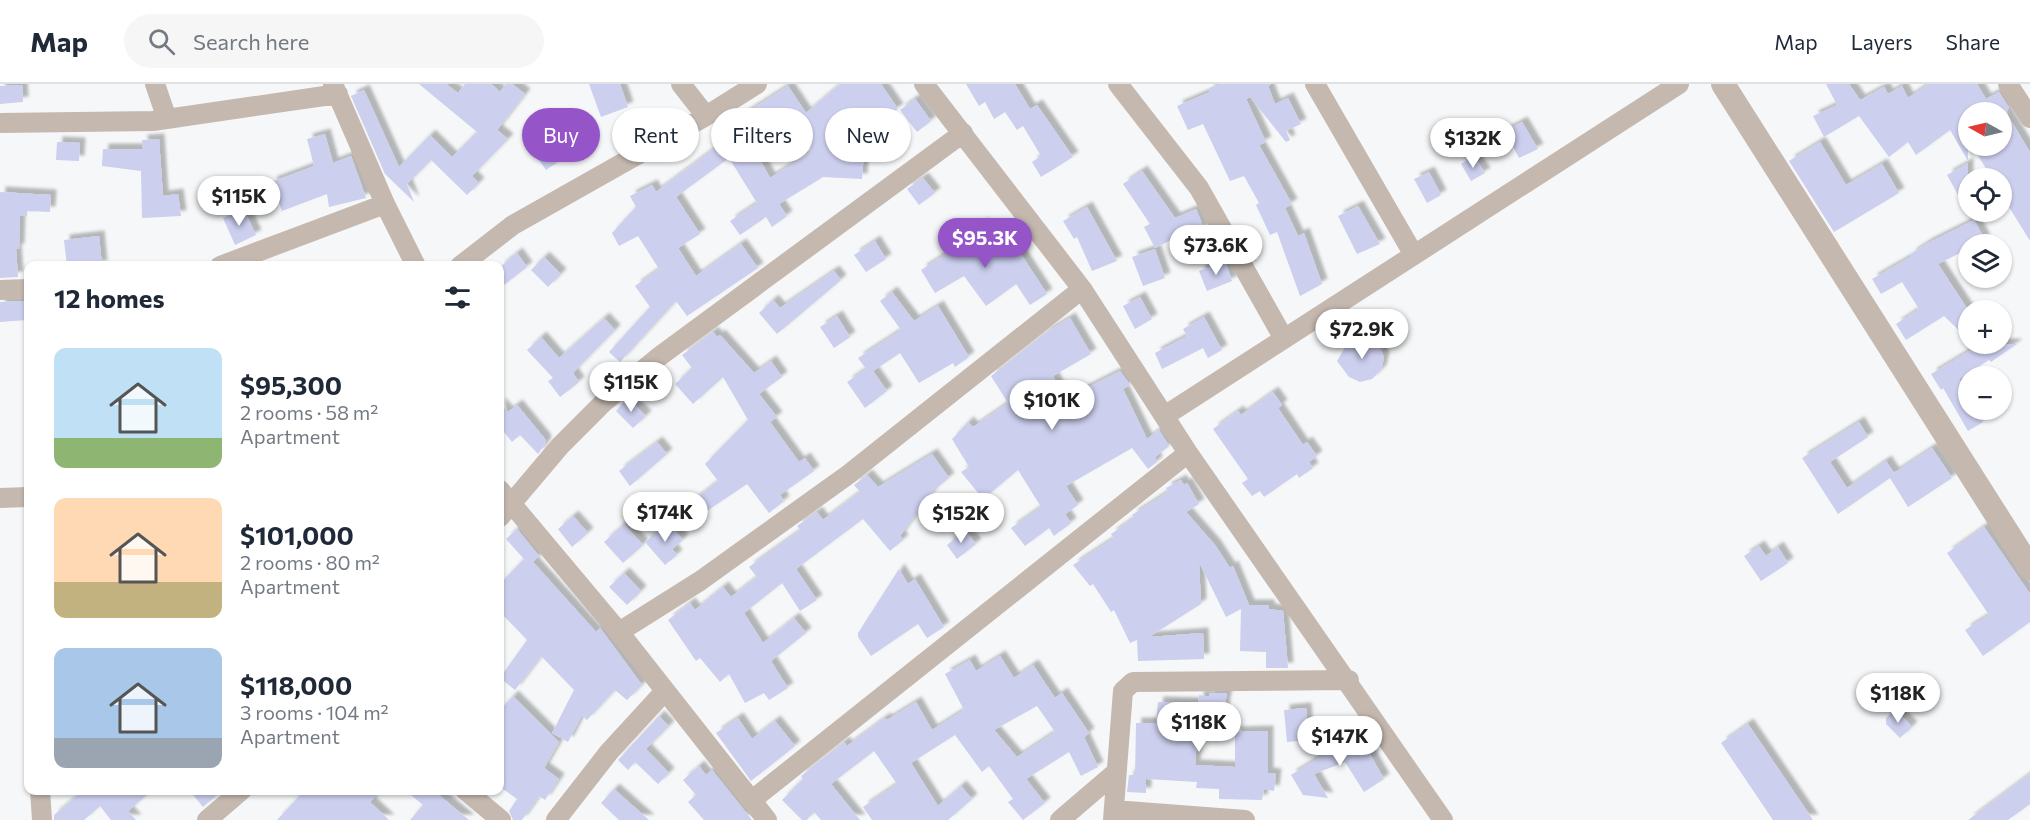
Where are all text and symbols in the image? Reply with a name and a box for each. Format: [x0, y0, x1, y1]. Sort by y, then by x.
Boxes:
search box [124, 14, 544, 68]
text: Map [30, 24, 88, 58]
icon: search [145, 25, 178, 58]
text: Search here [193, 28, 309, 55]
text: Map [1774, 29, 1818, 54]
text: Layers [1851, 29, 1913, 54]
text: Share [1946, 29, 2000, 54]
north arrow [1958, 102, 2012, 156]
map controls [1958, 102, 2012, 420]
chip: Buy [522, 108, 600, 162]
chip: Rent [612, 108, 699, 162]
chip: Filters [711, 108, 813, 162]
chip: New [825, 108, 911, 162]
pin: $132K [1431, 118, 1515, 169]
text: $132K [1444, 125, 1502, 149]
button: locate [1958, 168, 2012, 222]
pin: $115K [197, 176, 281, 227]
text: $115K [211, 183, 267, 207]
pin: $95.3K [936, 218, 1034, 269]
text: $95.3K [952, 225, 1018, 249]
pin: $73.6K [1167, 225, 1265, 276]
text: $73.6K [1183, 232, 1249, 256]
button: layers [1958, 234, 2012, 288]
icon: filters [441, 281, 474, 314]
text: 12 homes [54, 282, 165, 313]
button: + [1958, 300, 2012, 354]
pin: $72.9K [1313, 309, 1411, 360]
text: $72.9K [1329, 316, 1395, 340]
pin: $115K [589, 362, 673, 413]
button: − [1958, 366, 2012, 420]
text: $95,300 [240, 369, 342, 400]
text: $115K [603, 369, 659, 393]
icon: home [102, 372, 174, 444]
pin: $101K [1010, 380, 1094, 431]
text: $101K [1024, 387, 1080, 411]
text: 2 rooms · 58 m² [240, 400, 378, 424]
text: Apartment [240, 424, 340, 448]
pin: $174K [623, 492, 707, 543]
pin: $152K [919, 493, 1003, 544]
text: $174K [637, 499, 693, 523]
text: $152K [932, 500, 990, 524]
text: $101,000 [240, 519, 354, 550]
icon: home [102, 522, 174, 594]
text: 2 rooms · 80 m² [240, 550, 380, 574]
text: Apartment [240, 574, 340, 598]
text: $118,000 [240, 669, 352, 700]
icon: home [102, 672, 174, 744]
pin: $118K [1856, 673, 1940, 724]
text: $118K [1870, 680, 1926, 704]
text: 3 rooms · 104 m² [240, 700, 389, 724]
pin: $118K [1157, 702, 1241, 753]
text: $118K [1171, 709, 1227, 733]
pin: $147K [1298, 716, 1382, 767]
text: $147K [1311, 723, 1369, 747]
text: Apartment [240, 724, 340, 748]

